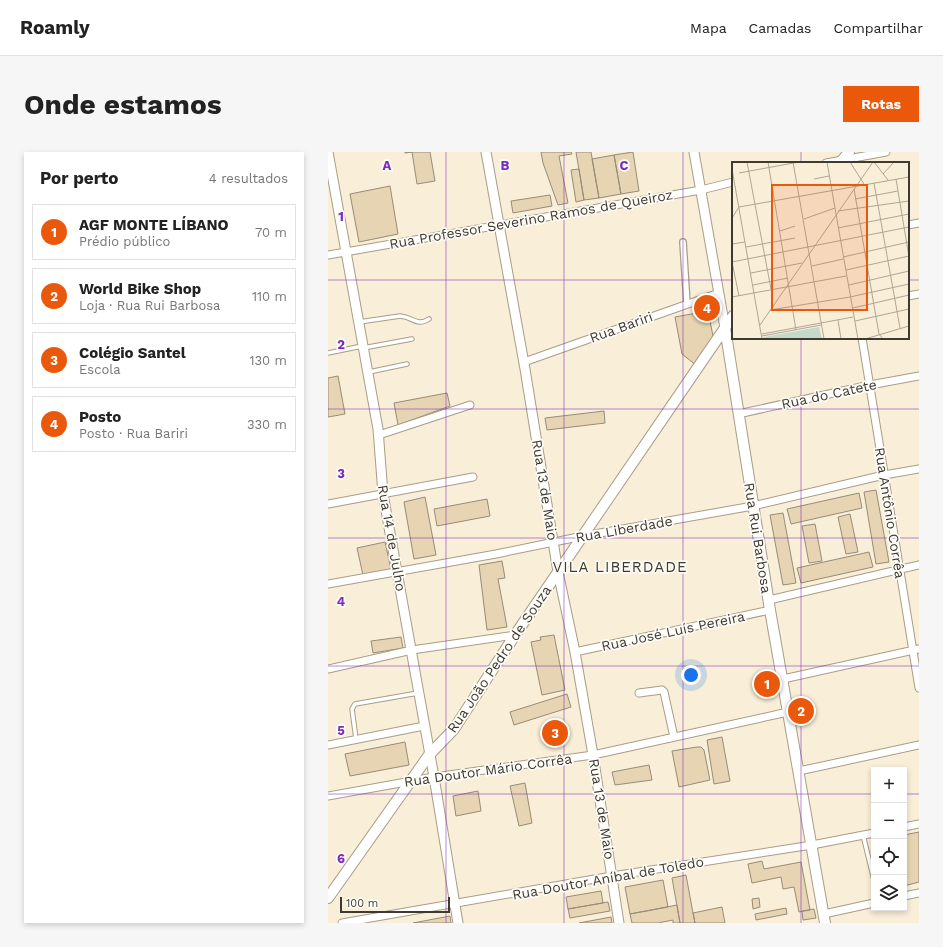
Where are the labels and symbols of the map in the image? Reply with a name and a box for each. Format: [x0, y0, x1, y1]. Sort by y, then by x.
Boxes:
text: A [383, 158, 392, 173]
text: B [501, 158, 510, 173]
text: C [620, 158, 629, 173]
inset map [732, 162, 909, 339]
street label: Rua Professor Severino Ramos de Queiroz [388, 186, 674, 252]
text: 1 [338, 209, 344, 224]
pin: 4 [694, 293, 720, 323]
street label: Rua Bariri [587, 308, 655, 346]
text: 2 [337, 337, 345, 352]
street label: Rua do Catete [780, 376, 878, 412]
street label: Rua 13 de Maio [529, 438, 561, 542]
street label: Rua Antônio Corrêa [872, 446, 908, 580]
text: 3 [337, 466, 345, 481]
street label: Rua Rui Barbosa [741, 482, 775, 594]
street label: Rua 14 de Julho [375, 484, 409, 592]
street label: Rua Liberdade [574, 513, 674, 545]
district label: VILA LIBERDADE [552, 558, 688, 576]
street label: Rua João Pedro de Souza [444, 582, 554, 736]
text: 4 [337, 594, 346, 609]
street label: Rua José Luís Pereira [600, 608, 746, 654]
your location [681, 665, 701, 685]
pin: 1 [754, 669, 780, 699]
pin: 2 [788, 696, 814, 726]
pin: 3 [542, 718, 568, 748]
text: 5 [337, 723, 345, 738]
street label: Rua Doutor Mário Corrêa [403, 750, 573, 790]
street label: Rua 13 de Maio [586, 757, 618, 861]
text: 6 [337, 851, 345, 866]
street label: Rua Doutor Aníbal de Toledo [511, 853, 705, 903]
scale bar [340, 895, 450, 914]

